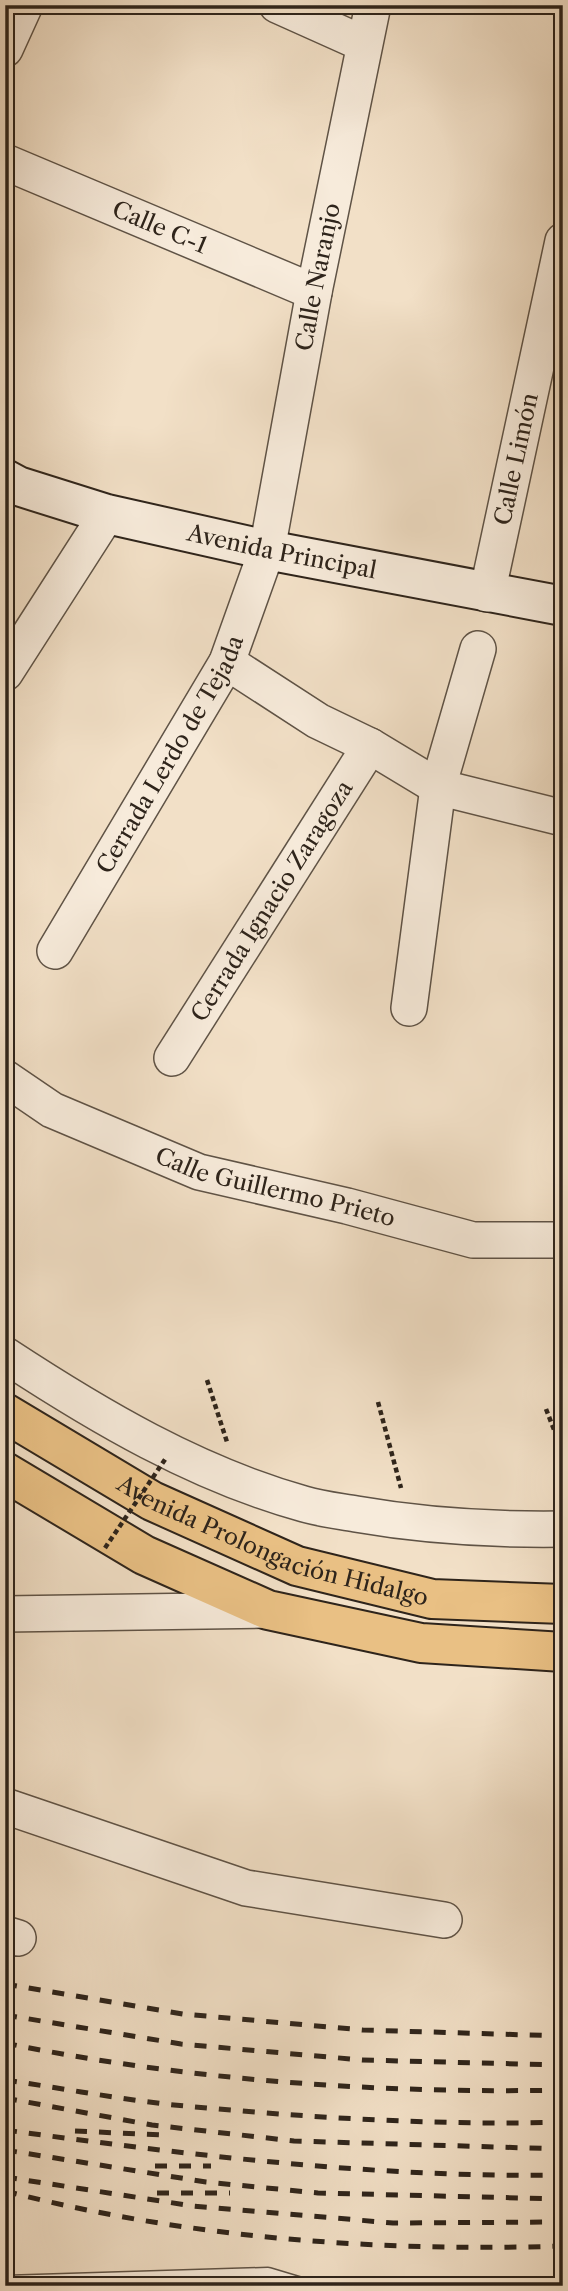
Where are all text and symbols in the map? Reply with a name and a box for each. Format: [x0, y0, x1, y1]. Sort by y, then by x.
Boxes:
street label: Calle C-1 [108, 195, 212, 260]
street label: Calle Naranjo [290, 201, 346, 353]
street label: Calle Limón [488, 390, 544, 528]
street label: Avenida Principal [184, 518, 379, 584]
street label: Cerrada Lerdo de Tejada [90, 631, 250, 879]
street label: Cerrada Ignacio Zaragoza [185, 775, 359, 1027]
street label: Calle Guillermo Prieto [151, 1141, 398, 1232]
street label: Avenida Prolongación Hidalgo [111, 1469, 431, 1612]

